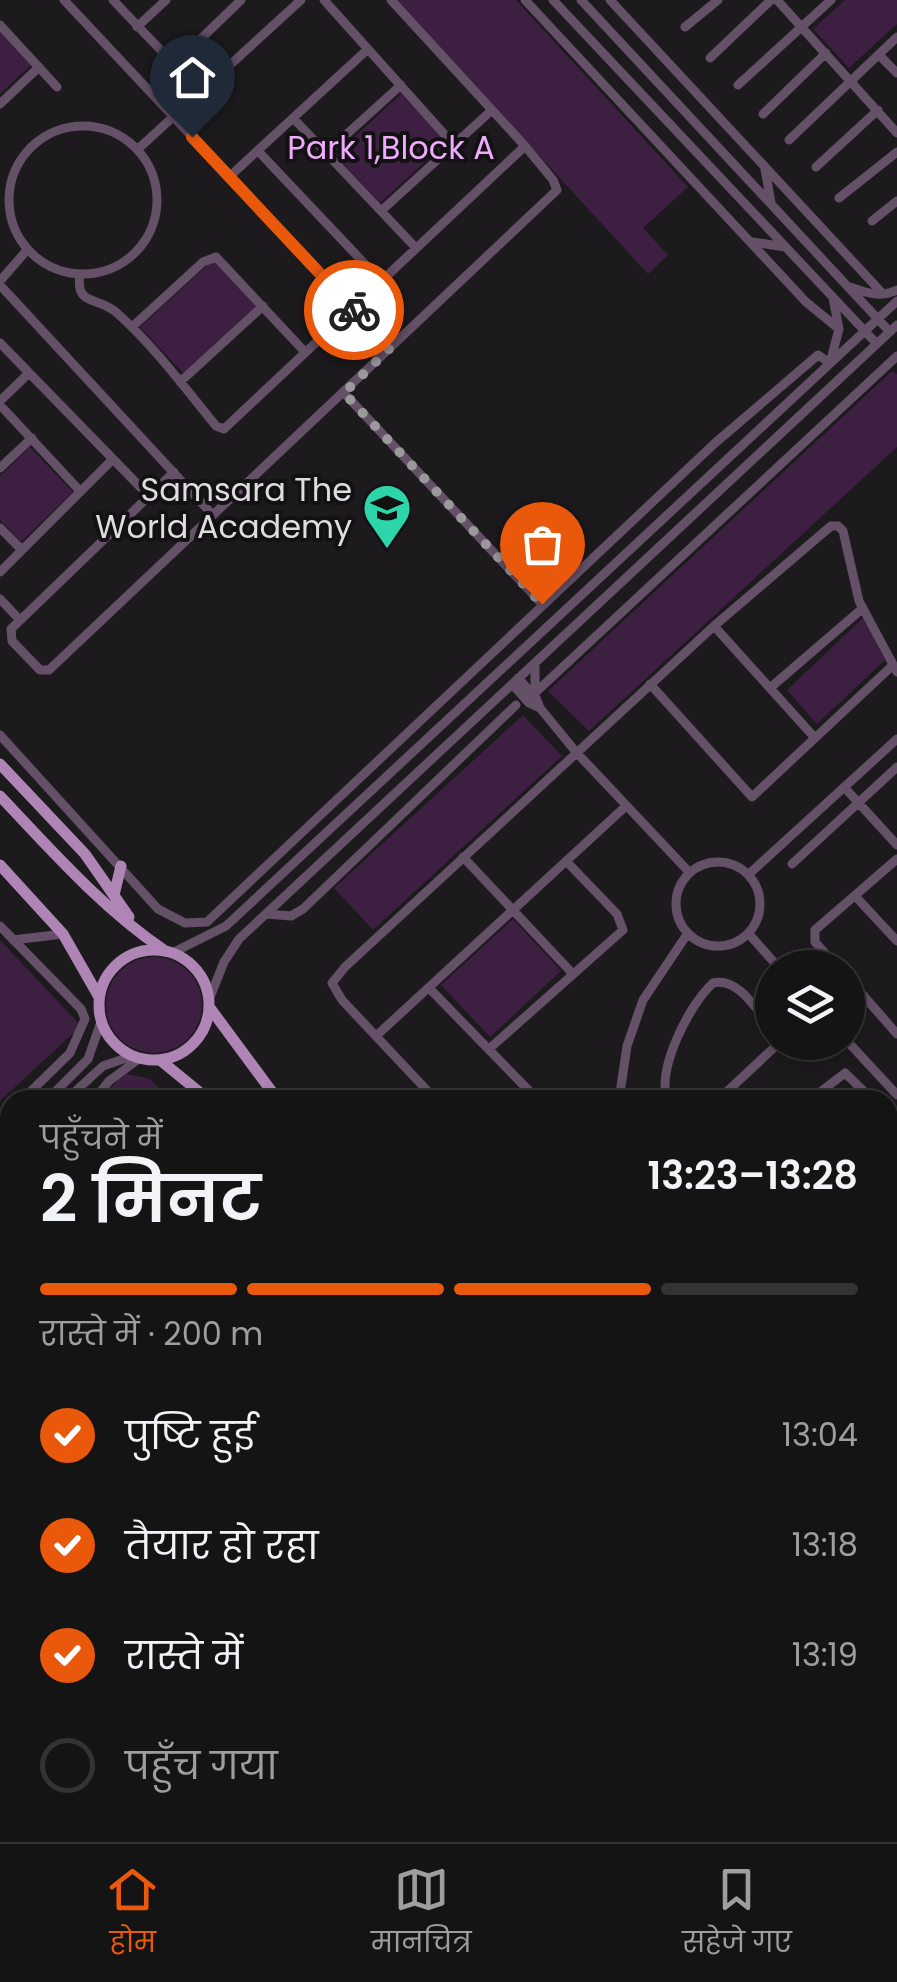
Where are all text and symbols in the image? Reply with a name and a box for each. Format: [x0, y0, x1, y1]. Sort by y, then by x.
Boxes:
pin [150, 35, 235, 138]
icon: home [165, 50, 220, 105]
park label: Park 1,Block A [287, 125, 495, 170]
courier [304, 260, 404, 360]
icon: bike [327, 283, 382, 338]
place label: Samsara The World Academy [95, 467, 352, 549]
school or university icon: Samsara The World Academy [361, 482, 413, 550]
pin [500, 502, 585, 605]
icon: bag [515, 517, 570, 572]
map controls [755, 950, 865, 1060]
button: layers [755, 950, 865, 1060]
text: पहुँचने में [40, 1115, 162, 1160]
text: 13:23–13:28 [647, 1149, 858, 1202]
text: 2 मिनट [40, 1154, 261, 1245]
text: रास्ते में · 200 m [40, 1311, 263, 1356]
icon: check [40, 1408, 95, 1463]
text: पुष्टि हुई [125, 1409, 255, 1462]
text: 13:04 [782, 1412, 858, 1457]
icon: check [40, 1518, 95, 1573]
text: तैयार हो रहा [125, 1519, 318, 1572]
text: 13:18 [792, 1522, 858, 1567]
icon: check [40, 1628, 95, 1683]
text: रास्ते में [125, 1629, 243, 1682]
text: 13:19 [792, 1632, 858, 1677]
text: पहुँच गया [125, 1739, 278, 1792]
tab: होम [105, 1862, 160, 1964]
tab: मानचित्र [371, 1862, 472, 1964]
tab: सहेजे गए [682, 1862, 792, 1964]

